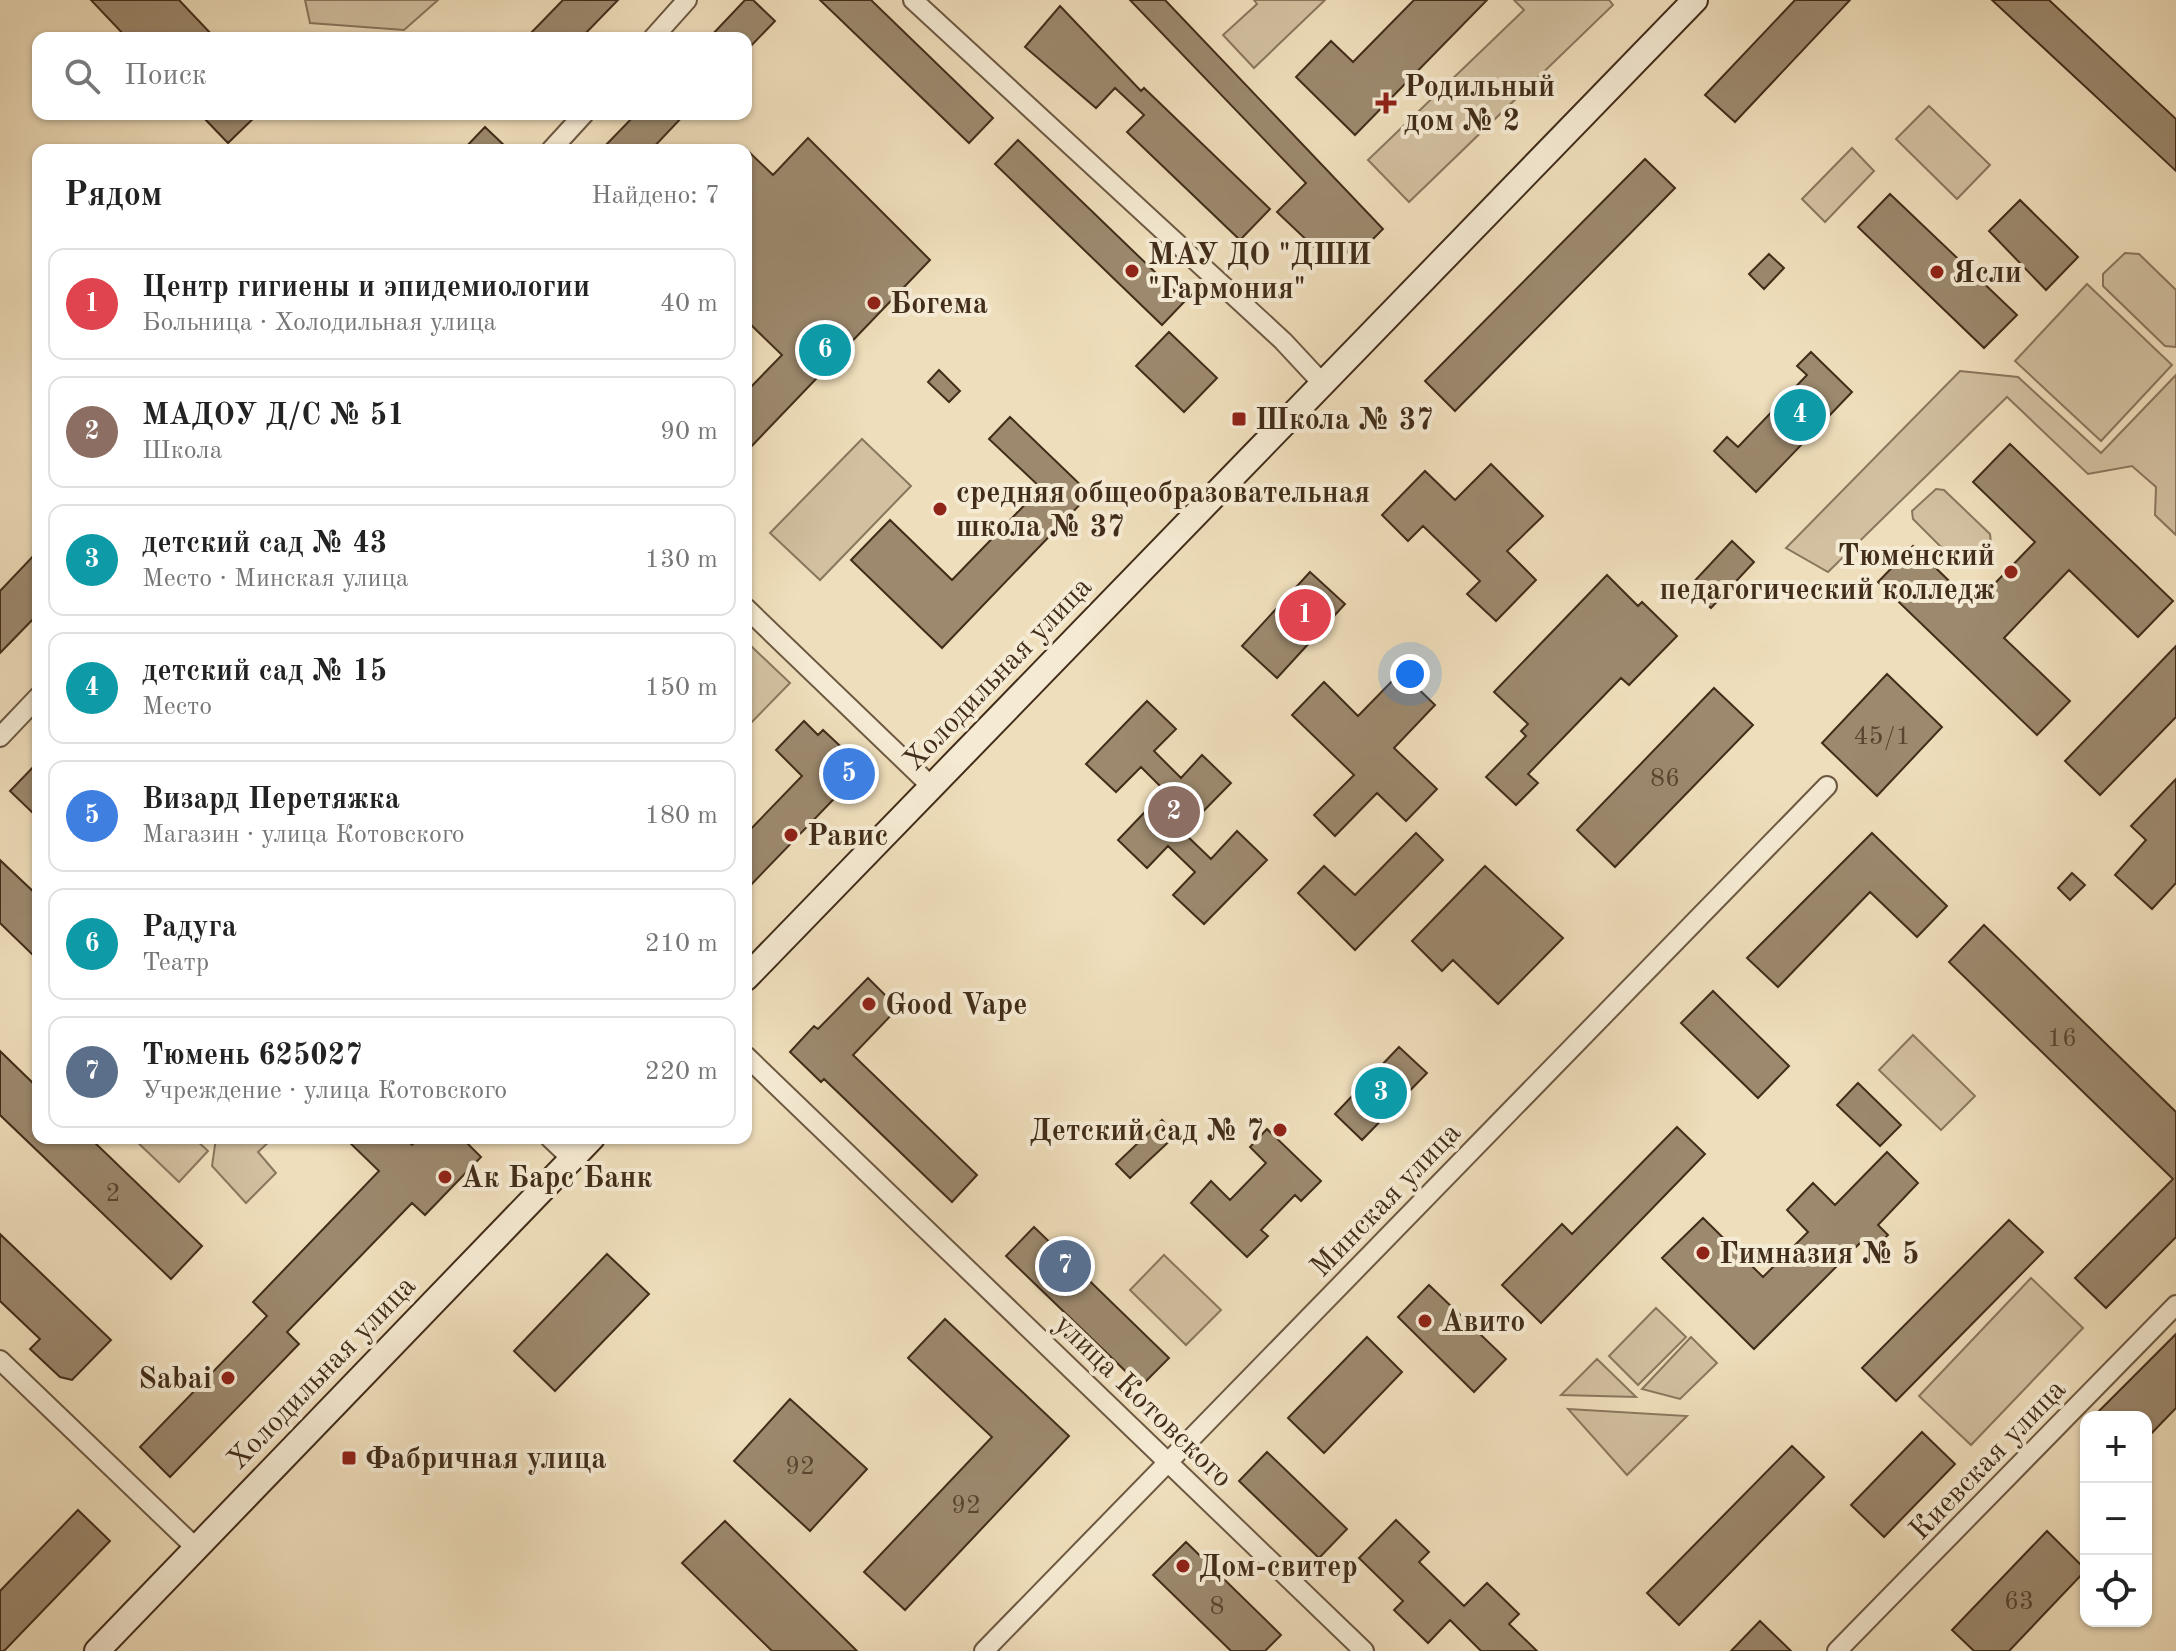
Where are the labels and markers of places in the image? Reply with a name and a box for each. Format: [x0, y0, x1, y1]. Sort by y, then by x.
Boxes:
place label: Родильный дом № 2 [1404, 73, 1555, 137]
marker: Родильный дом № 2 [1375, 92, 1397, 114]
place label: МАУ ДО "ДШИ "Гармония" [1148, 241, 1372, 305]
place label: Ясли [1953, 259, 2022, 289]
marker: МАУ ДО "ДШИ "Гармония" [1123, 262, 1141, 280]
marker: Ясли [1928, 263, 1946, 281]
place label: Богема [890, 290, 988, 320]
marker: Богема [865, 294, 883, 312]
pin: 6 [799, 320, 851, 380]
pin: 4 [1774, 385, 1826, 445]
place label: Школа № 37 [1255, 406, 1434, 436]
marker: Школа № 37 [1230, 410, 1248, 428]
place label: средняя общеобразовательная школа № 37 [956, 479, 1370, 543]
marker: средняя общеобразовательная школа № 37 [931, 500, 949, 518]
place label: Тюменский педагогический колледж [1660, 542, 1995, 606]
marker: Тюменский педагогический колледж [2002, 563, 2020, 581]
pin: 1 [1279, 585, 1331, 645]
pin: 5 [823, 744, 875, 804]
pin: 2 [1148, 782, 1200, 842]
place label: Равис [807, 822, 888, 852]
marker: Равис [782, 826, 800, 844]
place label: Good Vape [885, 991, 1027, 1021]
marker: Good Vape [860, 995, 878, 1013]
pin: 3 [1355, 1063, 1407, 1123]
place label: Детский сад № 7 [1030, 1117, 1264, 1147]
marker: Детский сад № 7 [1271, 1121, 1289, 1139]
place label: Ак Барс Банк [461, 1164, 652, 1194]
marker: Ак Барс Банк [436, 1168, 454, 1186]
pin: 7 [1039, 1236, 1091, 1296]
place label: Гимназия № 5 [1719, 1240, 1920, 1270]
marker: Гимназия № 5 [1694, 1244, 1712, 1262]
place label: Авито [1441, 1308, 1525, 1338]
marker: Авито [1416, 1312, 1434, 1330]
place label: Sabai [138, 1365, 212, 1395]
marker: Sabai [219, 1369, 237, 1387]
place label: Фабричная улица [365, 1445, 607, 1475]
marker: Фабричная улица [340, 1449, 358, 1467]
place label: Дом-свитер [1199, 1553, 1358, 1583]
marker: Дом-свитер [1174, 1557, 1192, 1575]

